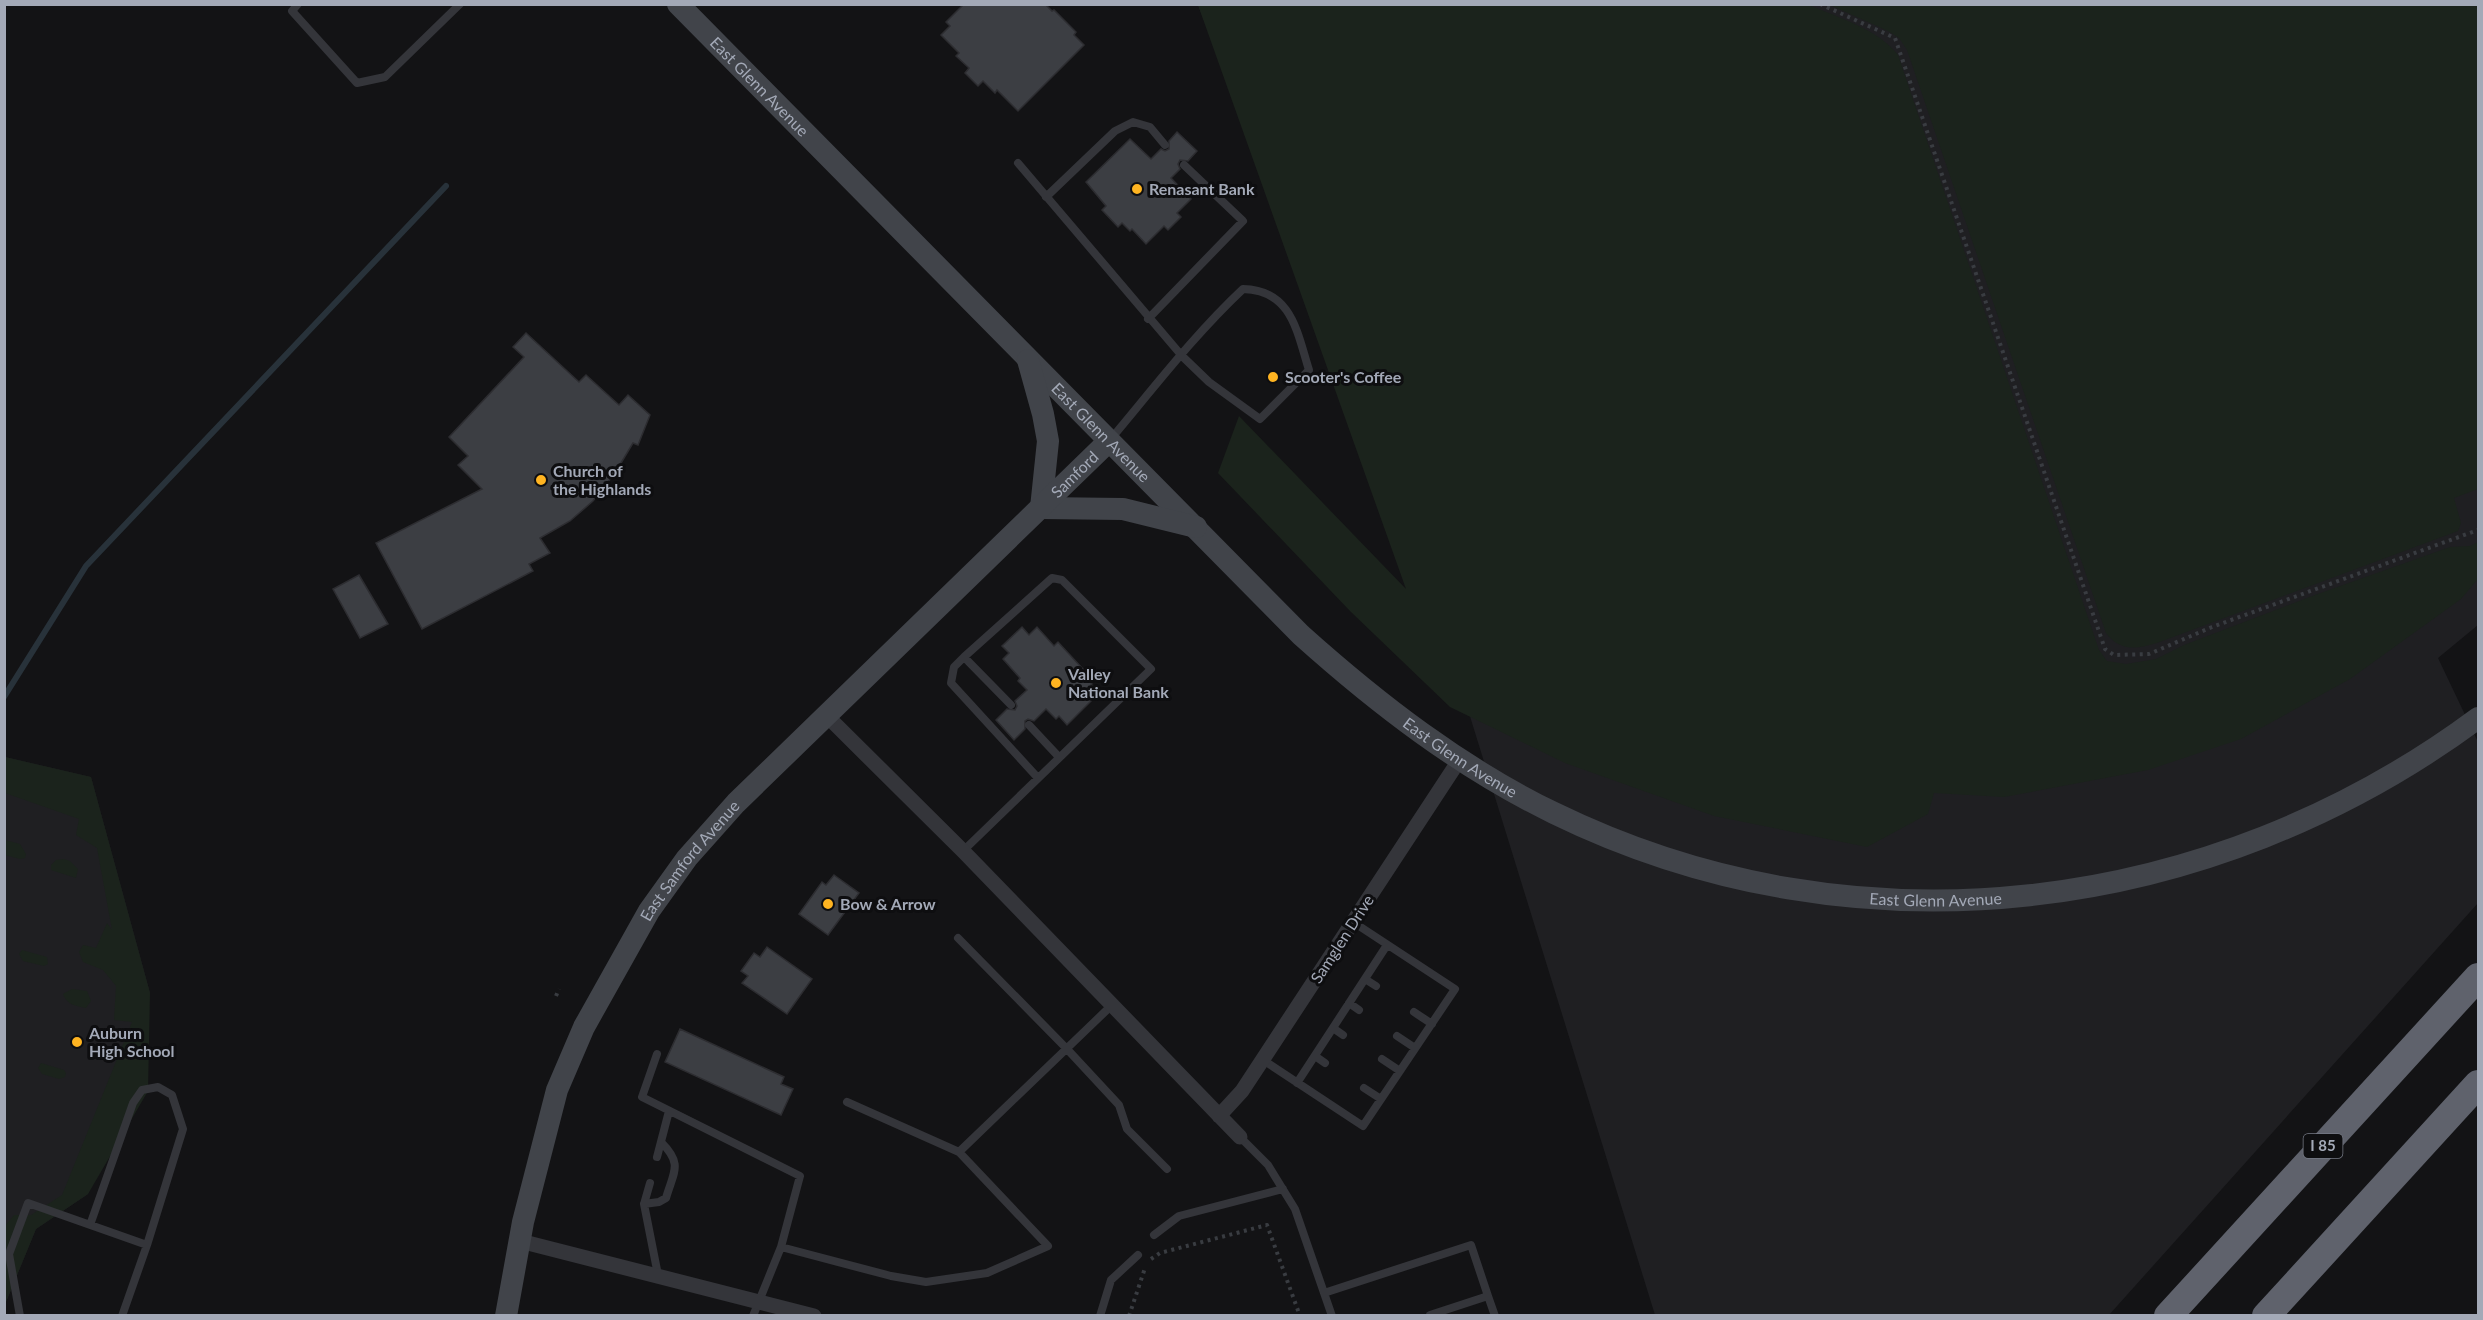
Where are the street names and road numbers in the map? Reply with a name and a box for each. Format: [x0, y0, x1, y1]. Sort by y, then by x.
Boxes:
street label: East Glenn Avenue [707, 32, 813, 140]
street label: East Glenn Avenue [1048, 378, 1155, 486]
street label: Samford [1047, 447, 1102, 501]
street label: East Glenn Avenue [1400, 713, 1521, 801]
street label: East Samford Avenue [635, 796, 743, 924]
street label: East Glenn Avenue [1869, 888, 2002, 910]
street label: Samglen Drive [1306, 891, 1377, 986]
road number: I 85 [2304, 1134, 2342, 1158]

